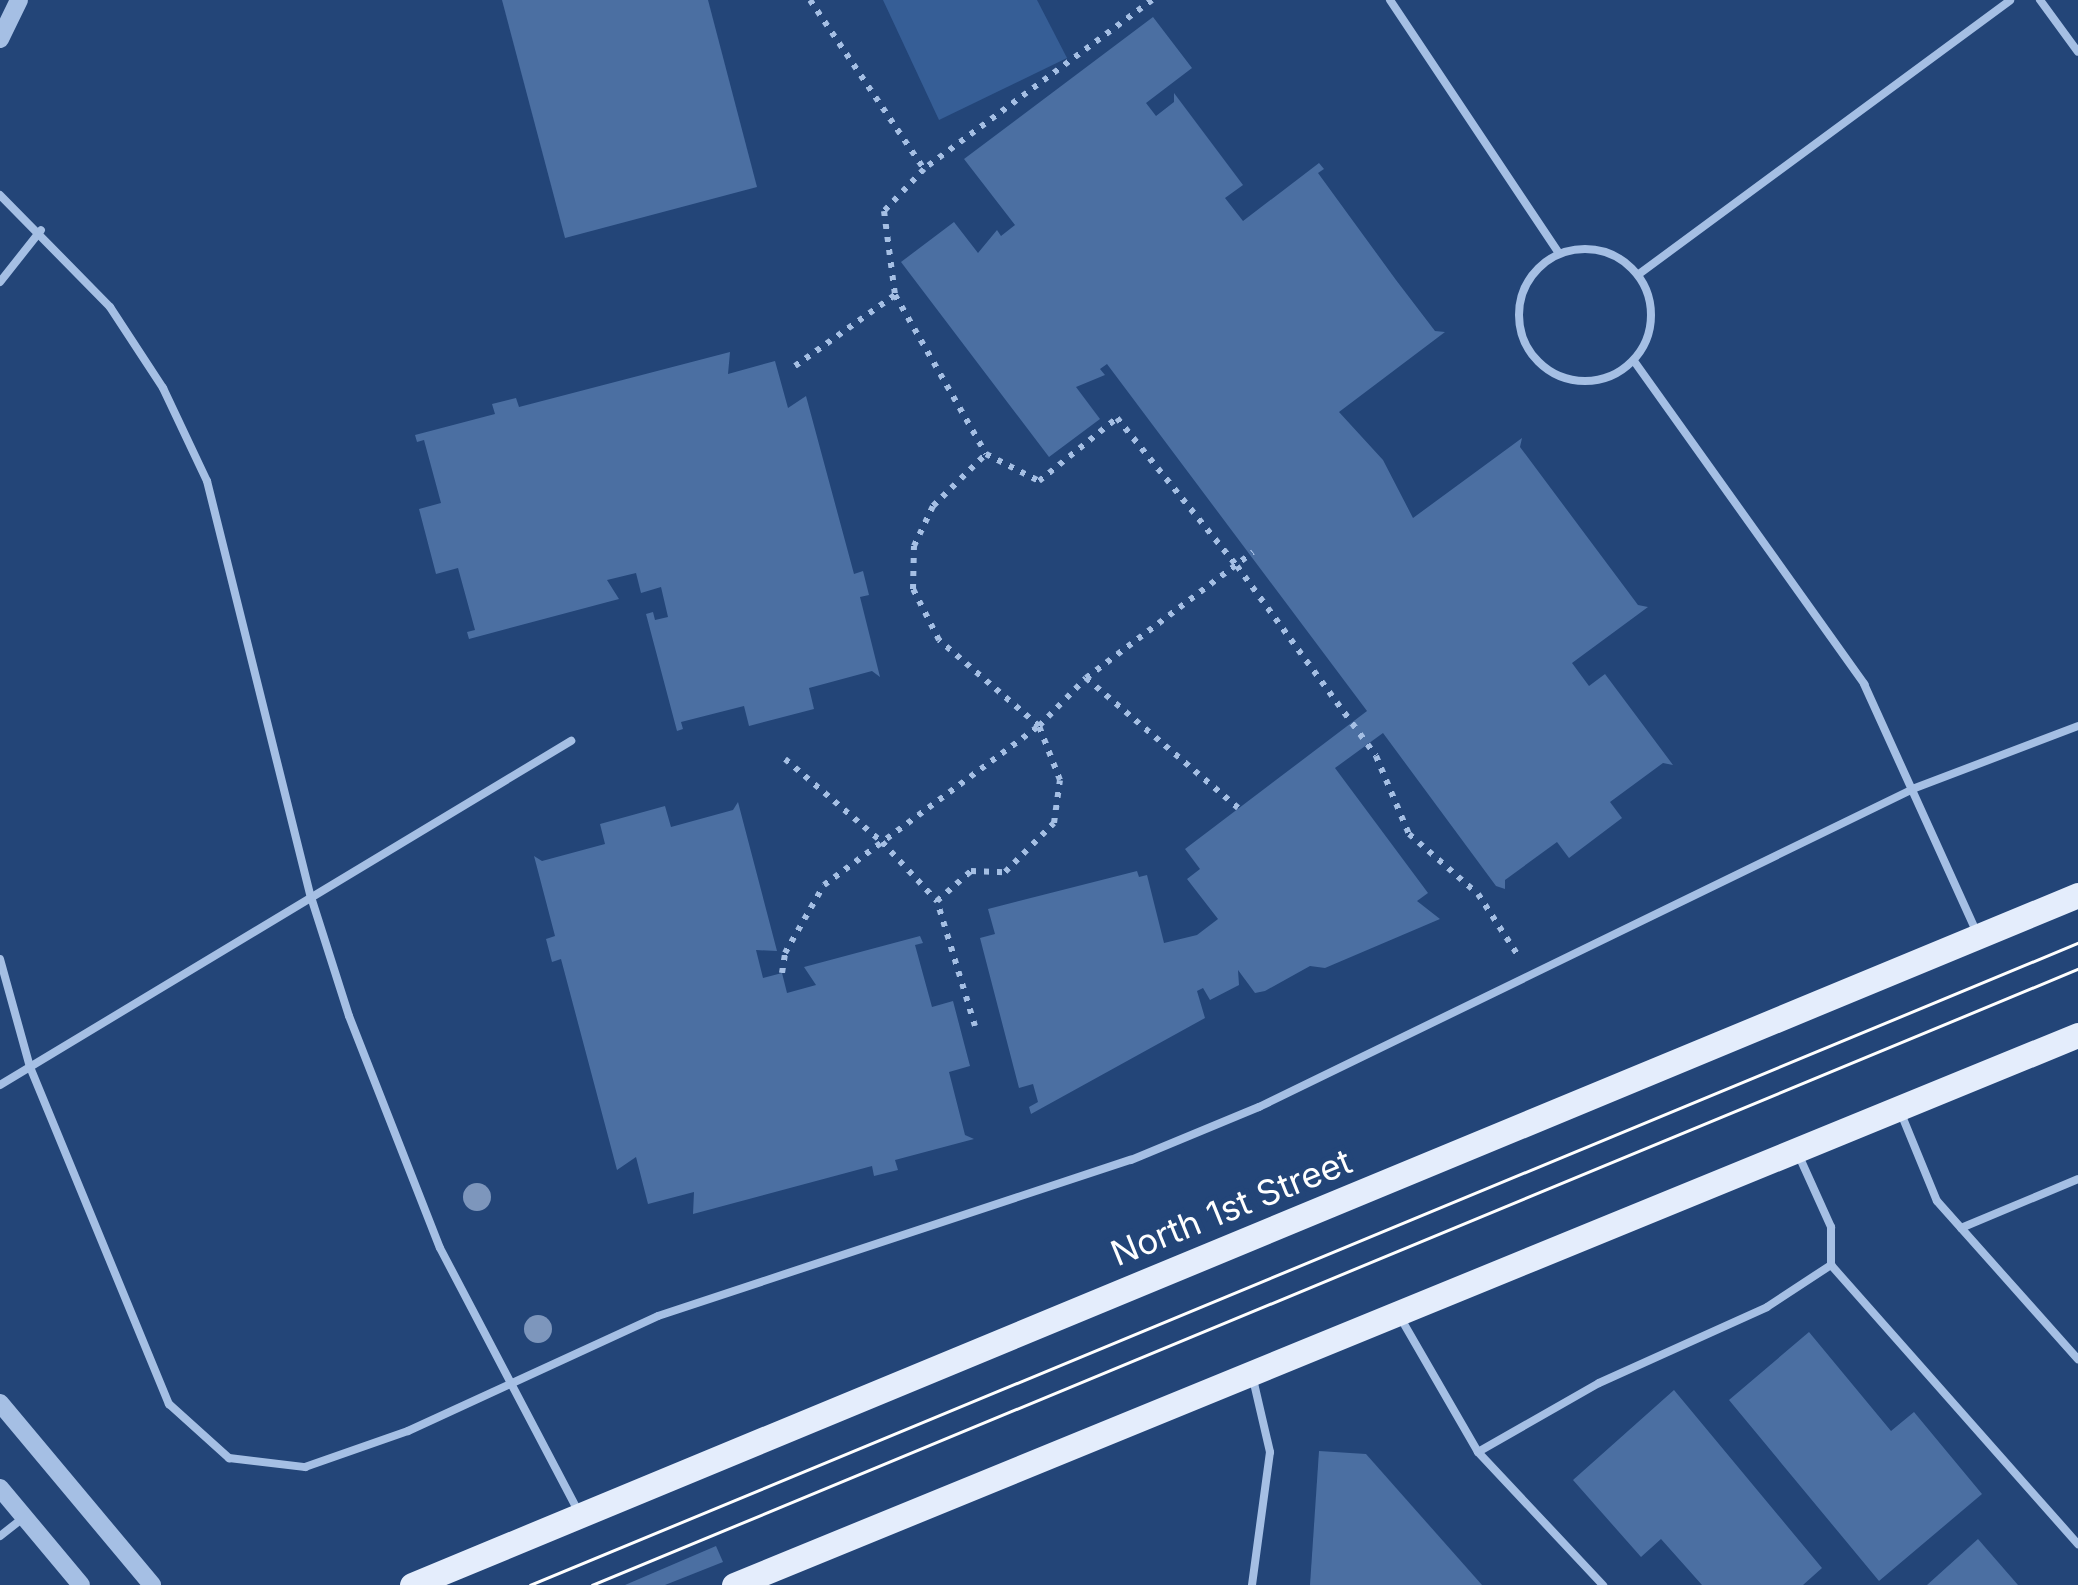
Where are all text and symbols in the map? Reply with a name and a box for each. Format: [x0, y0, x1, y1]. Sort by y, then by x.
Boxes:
street label: North 1st Street [1105, 1140, 1357, 1274]

